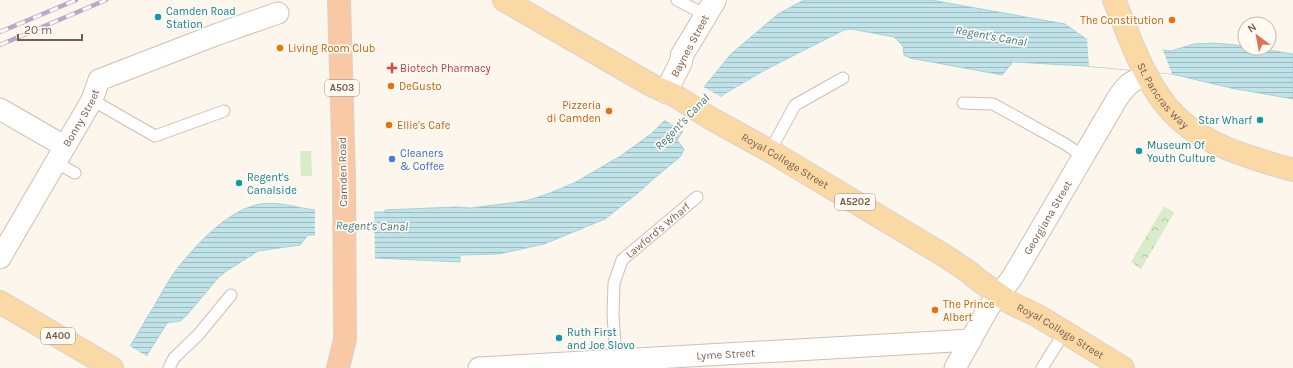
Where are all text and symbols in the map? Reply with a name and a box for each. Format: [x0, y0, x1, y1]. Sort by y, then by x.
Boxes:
place label: Camden Road Station [166, 5, 236, 31]
marker: Camden Road Station [153, 12, 163, 22]
street label: Baynes Street [668, 13, 712, 79]
place label: The Constitution [1080, 14, 1164, 27]
marker: The Constitution [1167, 15, 1177, 25]
scale bar [18, 16, 82, 42]
north arrow [1237, 16, 1277, 56]
text: N [1245, 20, 1259, 36]
text: 20 m [24, 23, 52, 37]
water label: Regent's Canal [954, 23, 1028, 49]
place label: Living Room Club [288, 42, 375, 55]
marker: Living Room Club [275, 43, 285, 53]
street label: St. Pancras Way [1135, 60, 1191, 131]
place label: Biotech Pharmacy [400, 62, 491, 75]
marker: Biotech Pharmacy [387, 63, 397, 73]
road number: A503 [325, 80, 359, 96]
place label: DeGusto [399, 80, 442, 93]
marker: DeGusto [386, 81, 396, 91]
street label: Bonny Street [60, 87, 102, 149]
water label: Regent's Canal [652, 91, 712, 153]
place label: Pizzeria di Camden [547, 99, 601, 125]
marker: Pizzeria di Camden [604, 106, 614, 116]
place label: Star Wharf [1198, 114, 1252, 127]
marker: Star Wharf [1255, 115, 1265, 125]
place label: Ellie's Cafe [397, 119, 451, 132]
marker: Ellie's Cafe [384, 120, 394, 130]
street label: Royal College Street [739, 130, 831, 191]
street label: Camden Road [336, 137, 350, 207]
place label: Museum Of Youth Culture [1147, 139, 1216, 165]
marker: Museum Of Youth Culture [1134, 146, 1144, 156]
place label: Cleaners & Coffee [400, 147, 445, 173]
marker: Cleaners & Coffee [387, 154, 397, 164]
place label: Regent's Canalside [247, 171, 297, 197]
marker: Regent's Canalside [234, 178, 244, 188]
street label: Georgiana Street [1021, 178, 1074, 257]
road number: A5202 [835, 194, 875, 210]
street label: Lawford's Wharf [623, 199, 693, 261]
water label: Regent's Canal [336, 218, 408, 234]
place label: The Prince Albert [943, 298, 995, 324]
street label: Royal College Street [1015, 300, 1106, 361]
marker: The Prince Albert [930, 305, 940, 315]
place label: Ruth First and Joe Slovo [567, 326, 635, 352]
road number: A400 [41, 328, 75, 344]
marker: Ruth First and Joe Slovo [554, 333, 564, 343]
street label: Lyme Street [696, 346, 755, 362]

